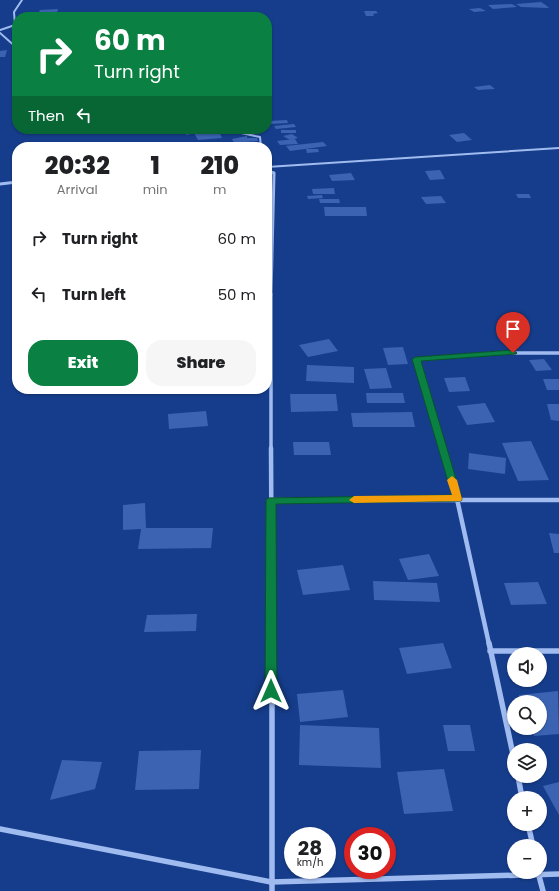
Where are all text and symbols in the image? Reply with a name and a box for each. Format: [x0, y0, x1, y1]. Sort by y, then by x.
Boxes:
text: 60 m [94, 21, 166, 60]
icon: right [28, 28, 80, 80]
text: Turn right [94, 59, 180, 84]
icon: left [73, 104, 95, 126]
text: Then [28, 105, 65, 126]
text: 20:32 [45, 149, 110, 182]
text: 1 [150, 149, 160, 182]
text: 210 [200, 149, 239, 182]
text: Arrival [57, 180, 98, 199]
text: min [143, 180, 168, 199]
text: m [213, 180, 226, 199]
icon: right [28, 227, 50, 249]
text: Turn right [62, 228, 138, 249]
text: 60 m [218, 228, 256, 249]
icon: left [28, 283, 50, 305]
text: Turn left [62, 284, 126, 305]
text: 50 m [218, 284, 256, 305]
pin [496, 312, 530, 353]
icon: arrive [502, 318, 524, 340]
button: Exit [28, 340, 138, 386]
button: Share [146, 340, 256, 386]
map controls [507, 647, 547, 879]
button: sound [507, 647, 547, 687]
position arrow [250, 670, 292, 712]
button: search [507, 695, 547, 735]
button: layers [507, 743, 547, 783]
button: + [507, 791, 547, 831]
speed limit sign: 30 [344, 827, 396, 879]
text: 28 [298, 834, 322, 862]
button: − [507, 839, 547, 879]
text: km/h [297, 855, 323, 870]

